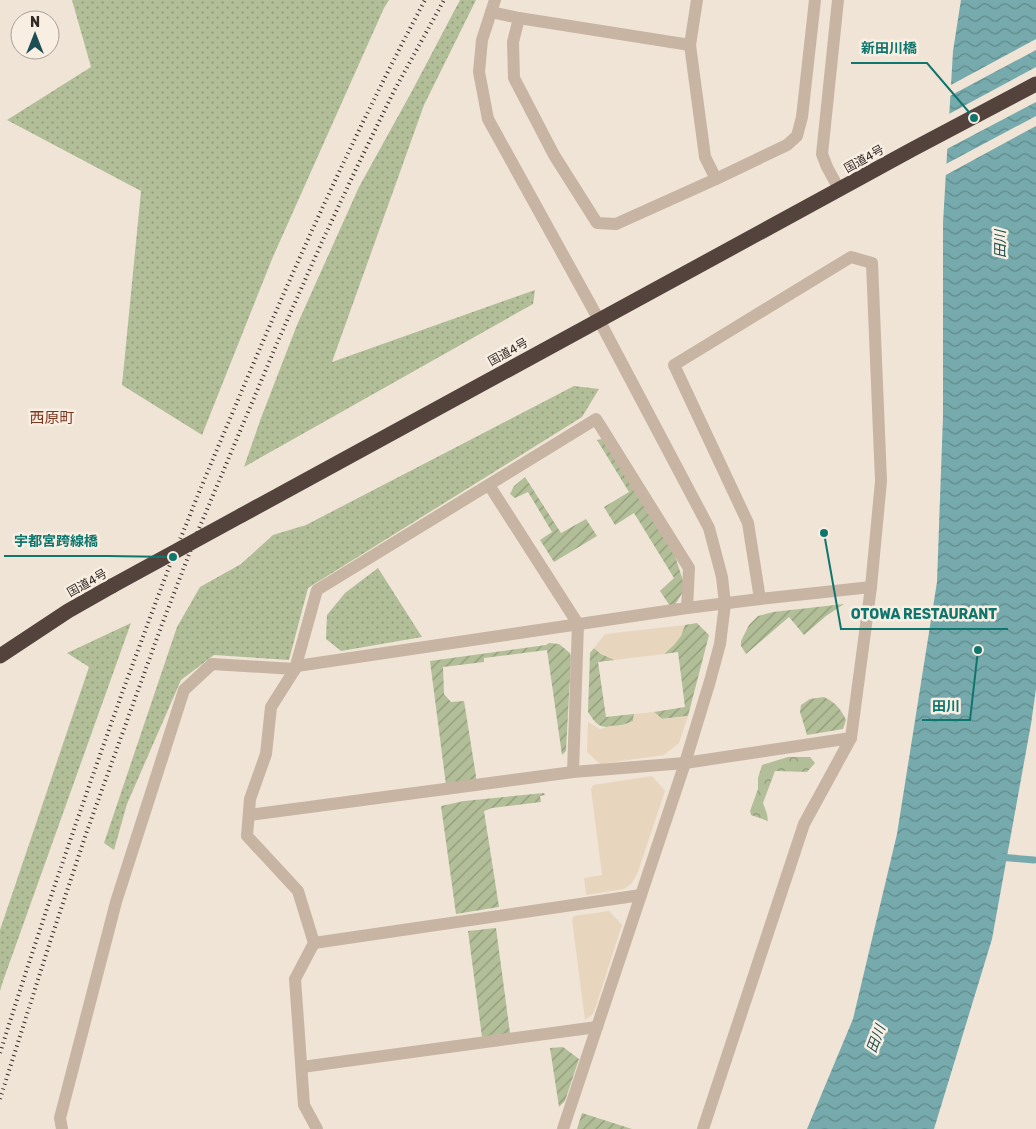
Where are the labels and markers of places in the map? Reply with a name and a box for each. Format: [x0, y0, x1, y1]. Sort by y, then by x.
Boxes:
callout: 新田川橋 [851, 34, 927, 63]
callout: 宇都宮跨線橋 [4, 527, 108, 556]
callout: OTOWA RESTAURANT [841, 600, 1008, 629]
callout: 田川 [922, 691, 970, 720]

